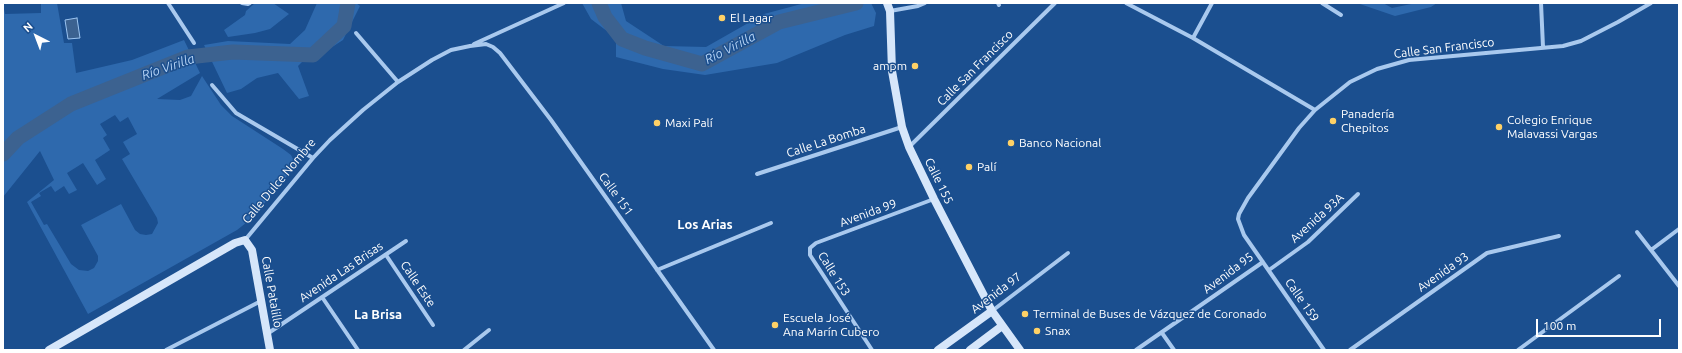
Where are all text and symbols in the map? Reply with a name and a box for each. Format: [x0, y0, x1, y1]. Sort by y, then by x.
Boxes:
place label: El Lagar [730, 11, 773, 25]
marker: El Lagar [717, 13, 727, 23]
north arrow [16, 16, 56, 56]
text: N [21, 20, 35, 34]
street label: Calle San Francisco [934, 27, 1016, 109]
water label: Río Virilla [702, 29, 758, 67]
street label: Calle San Francisco [1393, 35, 1495, 61]
water label: Río Virilla [140, 51, 196, 83]
place label: ampm [873, 59, 907, 73]
marker: ampm [910, 61, 920, 71]
place label: Panadería Chepitos [1341, 107, 1395, 135]
place label: Colegio Enrique Malavassi Vargas [1507, 113, 1597, 141]
place label: Maxi Palí [665, 116, 713, 130]
marker: Panadería Chepitos [1328, 116, 1338, 126]
marker: Maxi Palí [652, 118, 662, 128]
street label: Calle La Bomba [785, 121, 867, 161]
marker: Colegio Enrique Malavassi Vargas [1494, 122, 1504, 132]
street label: Calle Dulce Nombre [239, 136, 319, 226]
place label: Banco Nacional [1019, 136, 1101, 150]
marker: Banco Nacional [1006, 138, 1016, 148]
street label: Calle 155 [922, 156, 956, 206]
place label: Palí [977, 160, 996, 174]
marker: Palí [964, 162, 974, 172]
street label: Calle 151 [596, 170, 636, 218]
street label: Avenida 93A [1287, 190, 1347, 246]
street label: Avenida 99 [838, 196, 898, 230]
district label: Los Arias [677, 217, 733, 233]
street label: Avenida Las Brisas [296, 239, 386, 305]
street label: Calle 153 [815, 249, 853, 299]
street label: Avenida 95 [1200, 249, 1256, 297]
street label: Avenida 93 [1415, 249, 1471, 295]
street label: Calle Patalillo [259, 255, 285, 329]
street label: Calle Este [397, 258, 439, 310]
street label: Avenida 97 [968, 269, 1024, 317]
street label: Calle 159 [1282, 276, 1322, 324]
district label: La Brisa [354, 307, 402, 323]
place label: Terminal de Buses de Vázquez de Coronado [1033, 307, 1267, 321]
marker: Terminal de Buses de Vázquez de Coronado [1020, 309, 1030, 319]
place label: Escuela José Ana Marín Cubero [783, 311, 880, 339]
scale bar [1538, 311, 1663, 337]
text: 100 m [1543, 319, 1576, 332]
marker: Escuela José Ana Marín Cubero [770, 320, 780, 330]
place label: Snax [1045, 324, 1070, 338]
marker: Snax [1032, 326, 1042, 336]

